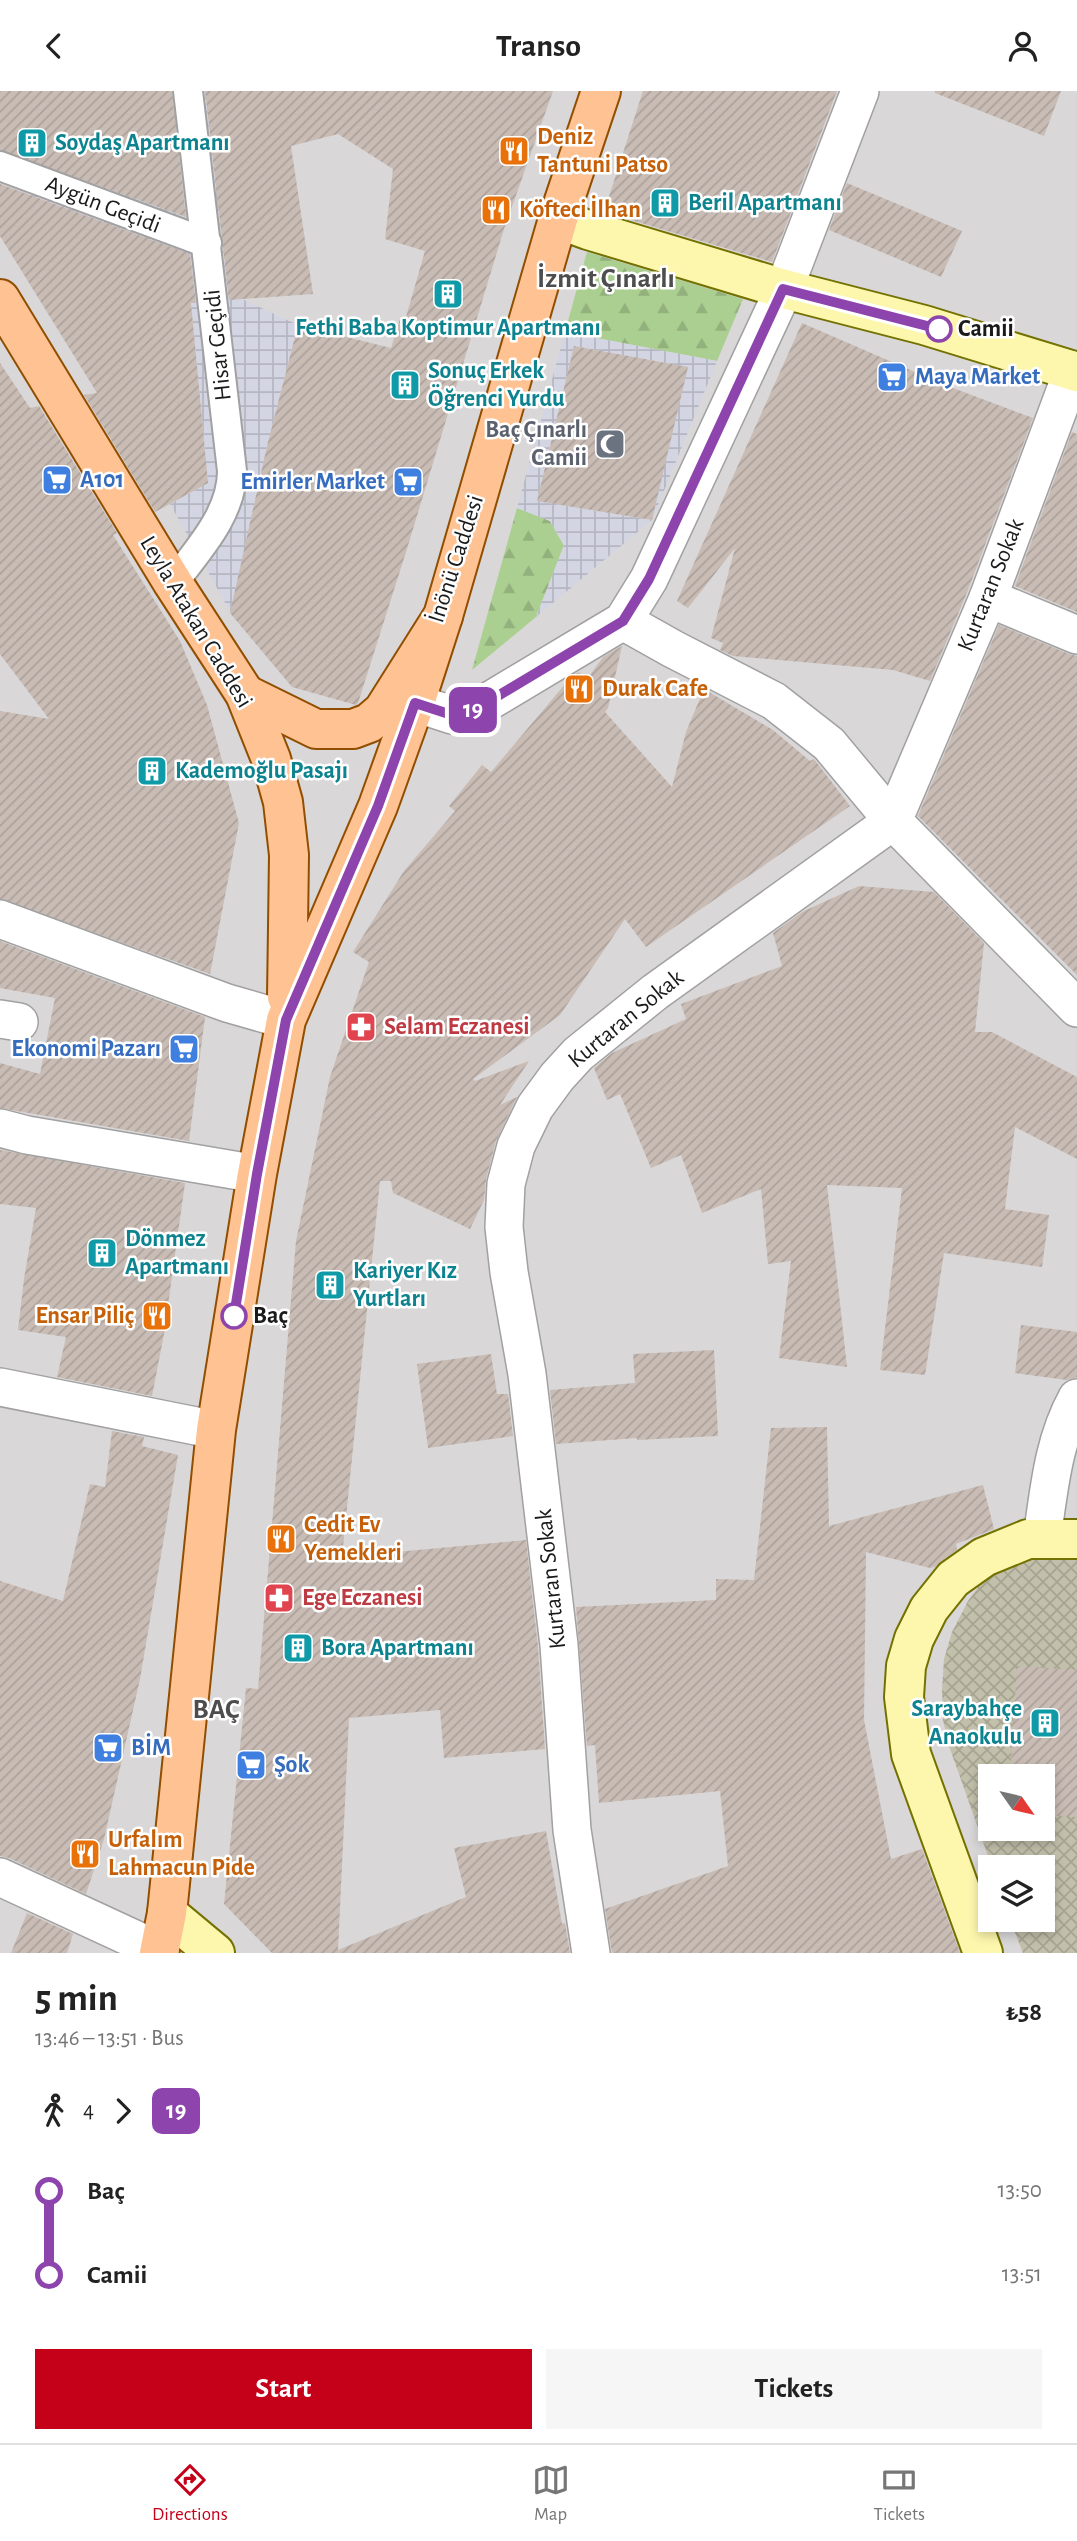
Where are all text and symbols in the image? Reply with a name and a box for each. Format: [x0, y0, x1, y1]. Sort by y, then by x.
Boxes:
icon: back [35, 27, 73, 65]
icon: person [1004, 27, 1042, 65]
text: Transo [496, 30, 581, 62]
place label: Deniz Tantuni Patso [537, 125, 668, 177]
building icon: Soydaş Apartmanı [15, 126, 49, 160]
place label: Soydaş Apartmanı [55, 131, 230, 155]
restaurant icon: Deniz Tantuni Patso [497, 134, 531, 168]
street label: Aygün Geçidi [42, 172, 164, 238]
building icon: Beril Apartmanı [648, 186, 682, 220]
place label: Beril Apartmanı [688, 191, 842, 215]
restaurant icon: Köfteci İlhan [479, 193, 513, 227]
place label: Köfteci İlhan [519, 195, 641, 222]
district label: İzmit Çınarlı [537, 263, 675, 293]
building icon: Fethi Baba Koptimur Apartmanı [431, 277, 465, 311]
street label: Hisar Geçidi [200, 288, 236, 402]
place label: Fethi Baba Koptimur Apartmanı [295, 316, 601, 340]
marker: Camii [926, 316, 952, 342]
place label: Camii [958, 317, 1014, 341]
place label: Sonuç Erkek Öğrenci Yurdu [428, 359, 565, 411]
supermarket icon: Maya Market [875, 360, 909, 394]
place label: Maya Market [915, 365, 1040, 389]
building icon: Sonuç Erkek Öğrenci Yurdu [388, 368, 422, 402]
place label: Baç Çınarlı Camii [485, 418, 587, 470]
mosque icon: Baç Çınarlı Camii [593, 427, 627, 461]
supermarket icon: A101 [40, 463, 74, 497]
supermarket icon: Emirler Market [391, 465, 425, 499]
place label: A101 [80, 468, 124, 492]
place label: Emirler Market [240, 470, 385, 494]
street label: İnönü Caddesi [423, 492, 488, 626]
street label: Kurtaran Sokak [953, 515, 1029, 655]
street label: Leyla Atakan Caddesi [135, 532, 257, 712]
restaurant icon: Durak Cafe [562, 672, 596, 706]
place label: Durak Cafe [602, 677, 708, 701]
line badge: 19 [442, 687, 504, 733]
text: 19 [463, 698, 483, 722]
building icon: Kademoğlu Pasajı [135, 754, 169, 788]
place label: Kademoğlu Pasajı [175, 759, 348, 783]
street label: Kurtaran Sokak [564, 965, 688, 1073]
pharmacy icon: Selam Eczanesi [344, 1010, 378, 1044]
place label: Selam Eczanesi [384, 1015, 530, 1039]
supermarket icon: Ekonomi Pazarı [167, 1032, 201, 1066]
place label: Ekonomi Pazarı [11, 1037, 161, 1061]
place label: Dönmez Apartmanı [125, 1227, 229, 1279]
building icon: Dönmez Apartmanı [85, 1236, 119, 1270]
place label: Kariyer Kız Yurtları [353, 1259, 457, 1311]
building icon: Kariyer Kız Yurtları [313, 1268, 347, 1302]
restaurant icon: Ensar Piliç [140, 1299, 174, 1333]
marker: Baç [221, 1303, 247, 1329]
place label: Ensar Piliç [35, 1304, 134, 1328]
place label: Baç [253, 1304, 288, 1328]
street label: Kurtaran Sokak [532, 1508, 570, 1650]
place label: Cedit Ev Yemekleri [304, 1513, 402, 1565]
restaurant icon: Cedit Ev Yemekleri [264, 1522, 298, 1556]
pharmacy icon: Ege Eczanesi [262, 1581, 296, 1615]
place label: Ege Eczanesi [302, 1586, 423, 1610]
building icon: Bora Apartmanı [281, 1631, 315, 1665]
place label: Bora Apartmanı [321, 1636, 474, 1660]
district label: BAÇ [192, 1696, 240, 1724]
place label: Saraybahçe Anaokulu [911, 1697, 1022, 1749]
building icon: Saraybahçe Anaokulu [1028, 1706, 1062, 1740]
supermarket icon: BİM [91, 1731, 125, 1765]
place label: BİM [131, 1733, 171, 1760]
supermarket icon: Şok [234, 1748, 268, 1782]
place label: Şok [274, 1753, 309, 1777]
north arrow [978, 1764, 1055, 1841]
map controls [978, 1764, 1055, 1932]
place label: Urfalım Lahmacun Pide [108, 1828, 255, 1880]
restaurant icon: Urfalım Lahmacun Pide [68, 1837, 102, 1871]
button: layers [978, 1855, 1055, 1932]
text: 5 min [35, 1980, 118, 2018]
text: ₺58 [1006, 1999, 1042, 2025]
text: 13:46 – 13:51 · Bus [35, 2027, 184, 2050]
icon: walk [35, 2092, 73, 2130]
icon: forward [104, 2092, 142, 2130]
text: 4 [83, 2099, 94, 2122]
text: 19 [166, 2099, 186, 2123]
text: Baç [87, 2178, 125, 2204]
text: 13:50 [998, 2179, 1042, 2202]
text: Camii [87, 2262, 147, 2288]
text: 13:51 [1002, 2263, 1042, 2286]
button: Start [35, 2349, 532, 2429]
button: Tickets [546, 2349, 1042, 2429]
tab: Directions [152, 2461, 228, 2526]
tab: Map [532, 2461, 570, 2526]
tab: Tickets [874, 2461, 925, 2526]

